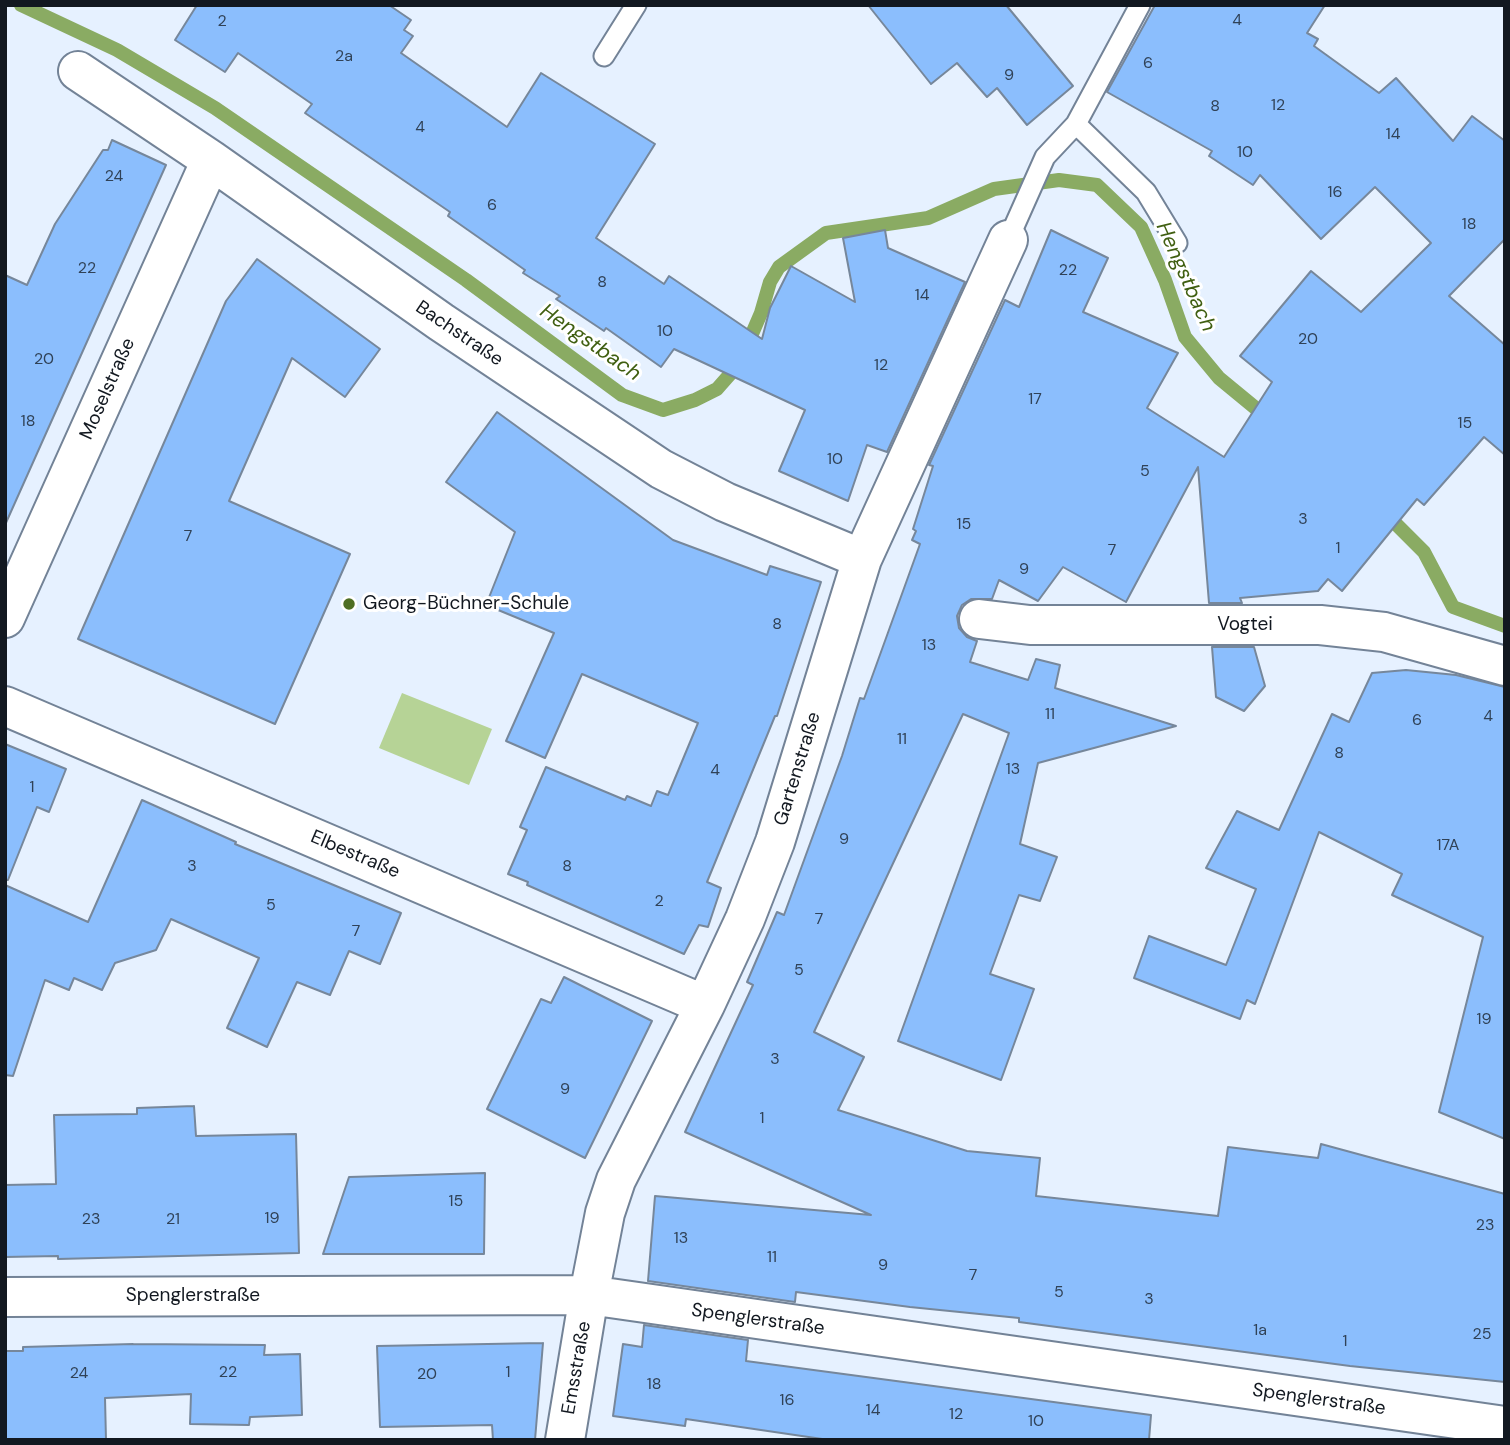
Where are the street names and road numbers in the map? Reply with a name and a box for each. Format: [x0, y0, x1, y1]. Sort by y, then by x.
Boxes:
street label: Bachstraße [411, 296, 507, 372]
street label: Moselstraße [75, 335, 141, 443]
street label: Vogtei [1217, 614, 1273, 636]
street label: Gartenstraße [770, 709, 826, 829]
street label: Elbestraße [307, 826, 403, 884]
street label: Spenglerstraße [126, 1285, 260, 1307]
street label: Spenglerstraße [690, 1299, 826, 1341]
street label: Emsstraße [558, 1320, 596, 1416]
street label: Spenglerstraße [1251, 1379, 1387, 1421]

